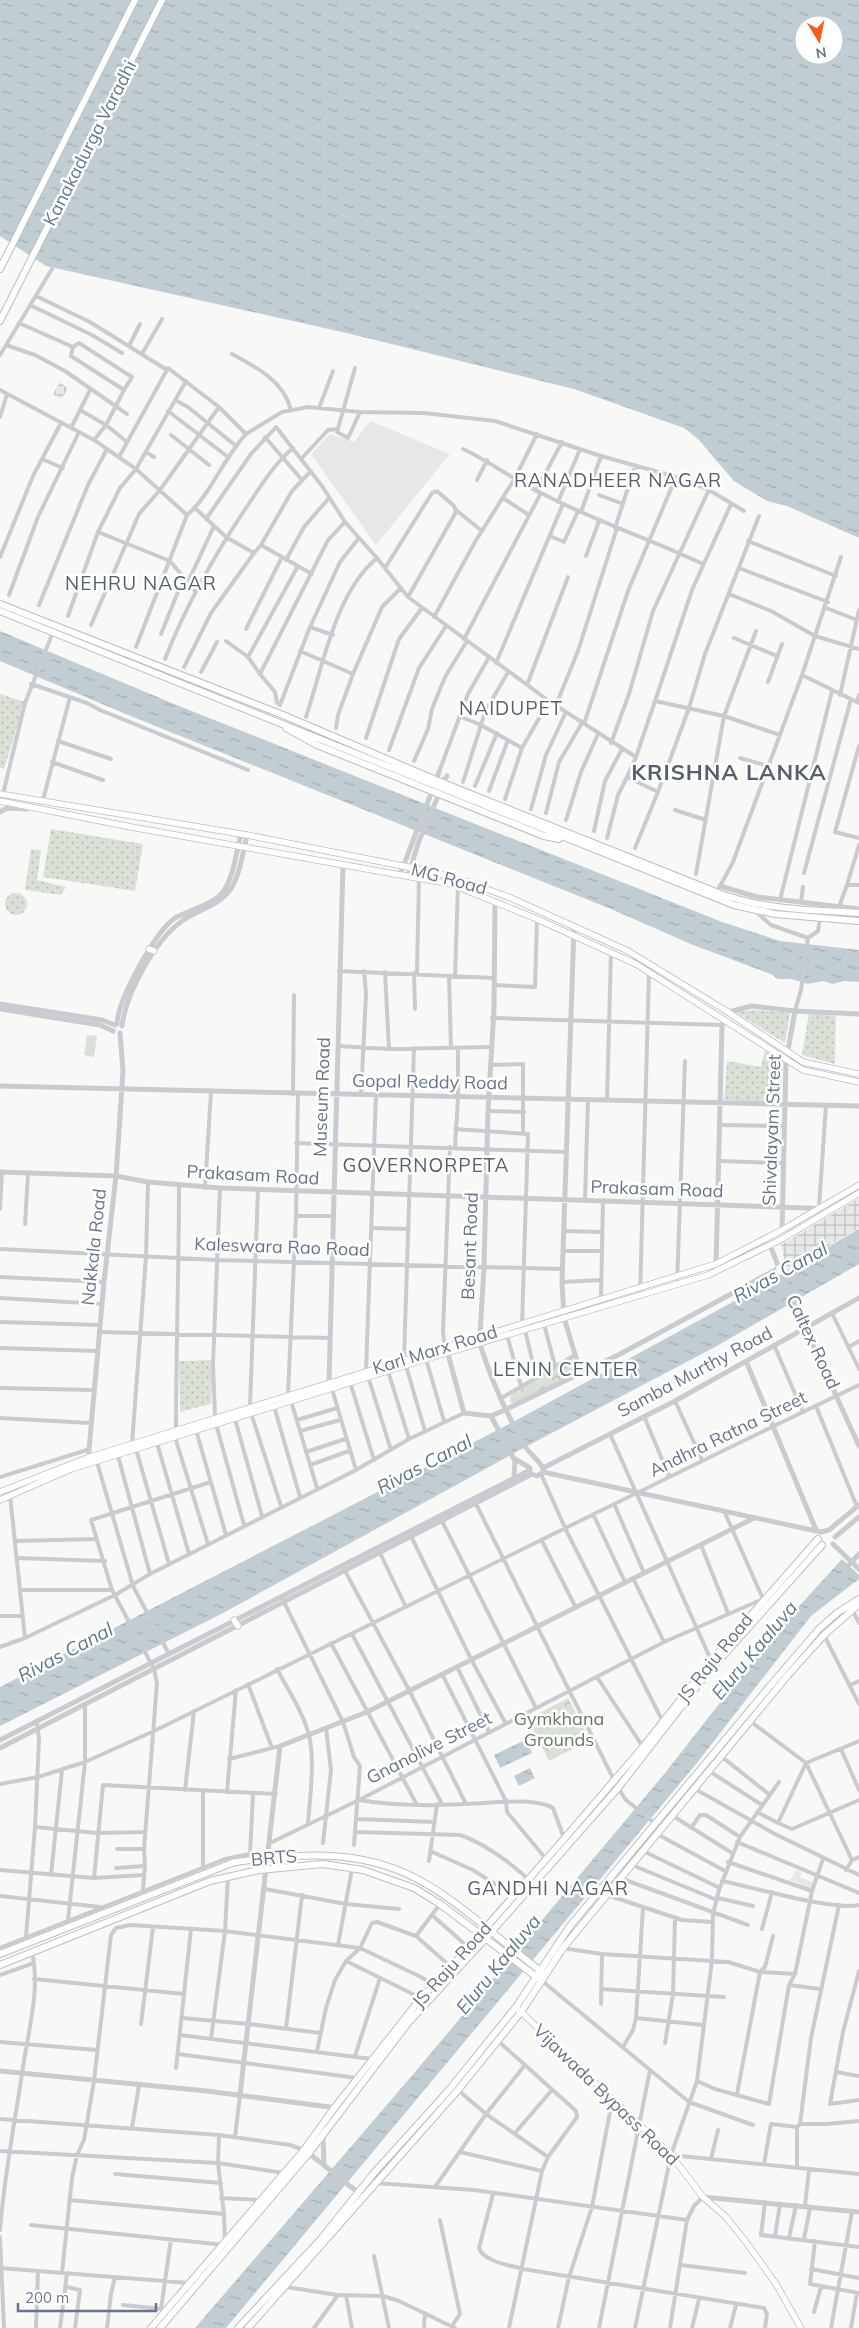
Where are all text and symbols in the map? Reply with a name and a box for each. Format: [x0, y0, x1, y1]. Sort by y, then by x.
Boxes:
north arrow [794, 15, 844, 65]
text: N [814, 43, 828, 63]
street label: Kanakadurga Varadhi [38, 56, 141, 229]
district label: RANADHEER NAGAR [514, 468, 722, 492]
district label: NEHRU NAGAR [65, 571, 217, 595]
district label: NAIDUPET [459, 696, 563, 720]
district label: KRISHNA LANKA [631, 758, 827, 786]
street label: MG Road [409, 857, 490, 900]
street label: Museum Road [308, 1037, 335, 1157]
street label: Shivalayam Street [757, 1054, 786, 1206]
street label: Gopal Reddy Road [352, 1069, 508, 1094]
district label: GOVERNORPETA [342, 1153, 510, 1177]
street label: Prakasam Road [186, 1160, 320, 1189]
street label: Prakasam Road [590, 1175, 724, 1202]
street label: Nakkala Road [76, 1187, 111, 1307]
street label: Besant Road [456, 1192, 483, 1300]
street label: Kaleswara Rao Road [194, 1232, 370, 1261]
water label: Rivas Canal [728, 1236, 832, 1308]
street label: Caltex Road [782, 1291, 845, 1393]
street label: Karl Marx Road [370, 1320, 500, 1379]
street label: Samba Murthy Road [613, 1321, 776, 1422]
district label: LENIN CENTER [493, 1357, 639, 1381]
street label: Andhra Ratna Street [645, 1385, 810, 1482]
water label: Rivas Canal [372, 1429, 476, 1499]
water label: Eluru Kaaluva [706, 1596, 802, 1704]
street label: JS Raju Road [672, 1608, 758, 1707]
water label: Rivas Canal [13, 1617, 117, 1687]
street label: Gnanolive Street [362, 1706, 495, 1789]
park label: Gymkhana Grounds [514, 1707, 604, 1751]
street label: BRTS [250, 1844, 298, 1871]
district label: GANDHI NAGAR [467, 1876, 629, 1900]
water label: Eluru Kaaluva [451, 1909, 545, 2019]
street label: JS Raju Road [407, 1917, 496, 2013]
street label: Vijawada Bypass Road [528, 2019, 684, 2170]
scale bar [18, 2280, 155, 2312]
text: 200 m [25, 2288, 69, 2307]

